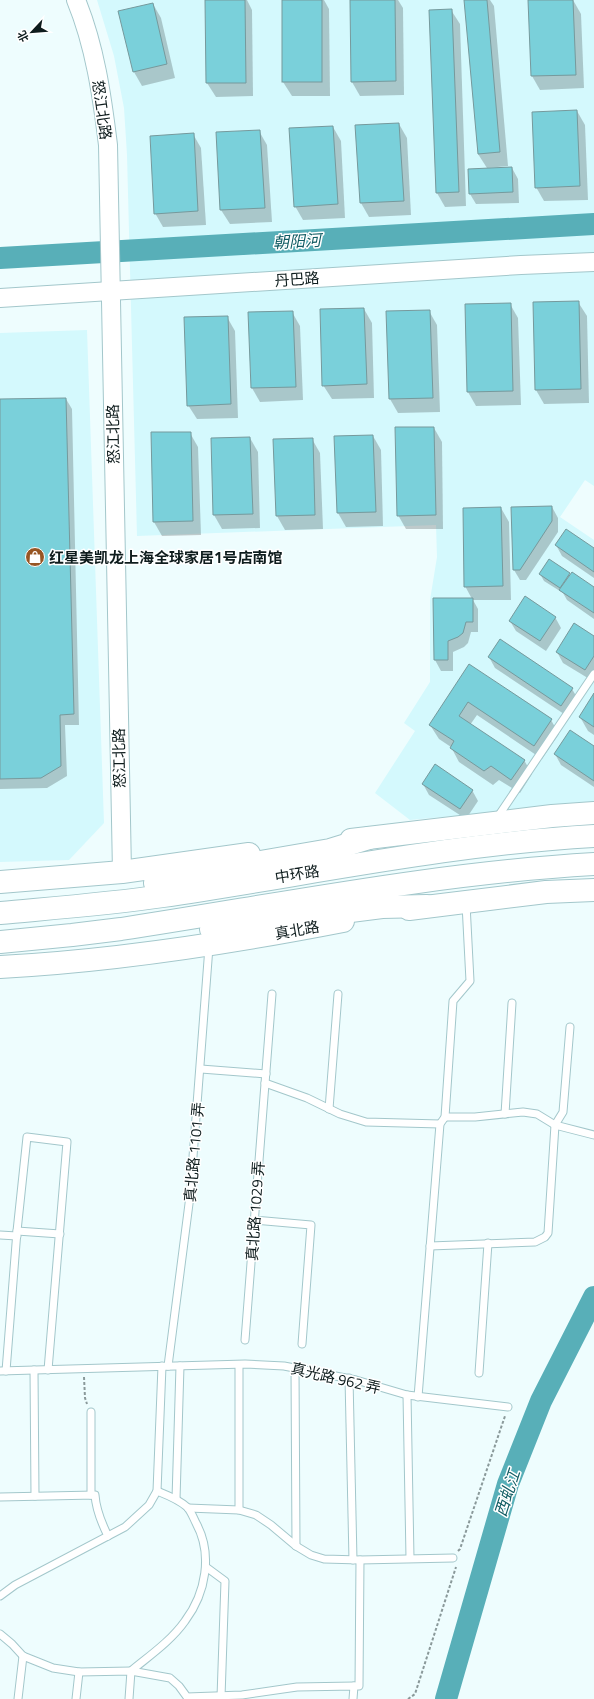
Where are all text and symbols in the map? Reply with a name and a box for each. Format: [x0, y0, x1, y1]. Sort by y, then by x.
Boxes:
north arrow [12, 12, 52, 52]
text: 北 [13, 28, 33, 45]
street label: 怒江北路 [86, 79, 118, 141]
water label: 朝阳河 [272, 228, 325, 254]
street label: 丹巴路 [274, 266, 320, 292]
street label: 怒江北路 [101, 404, 125, 464]
shop icon: 红星美凯龙上海全球家居1号店南馆 [24, 546, 46, 568]
place label: 红星美凯龙上海全球家居1号店南馆 [49, 546, 282, 569]
street label: 怒江北路 [107, 728, 131, 788]
street label: 中环路 [273, 859, 321, 889]
street label: 真北路 [273, 915, 321, 945]
street label: 真北路 1101 弄 [178, 1101, 210, 1203]
street label: 真北路 1029 弄 [240, 1160, 270, 1262]
street label: 真光路 962 弄 [289, 1356, 383, 1400]
water label: 西虬江 [488, 1465, 526, 1520]

